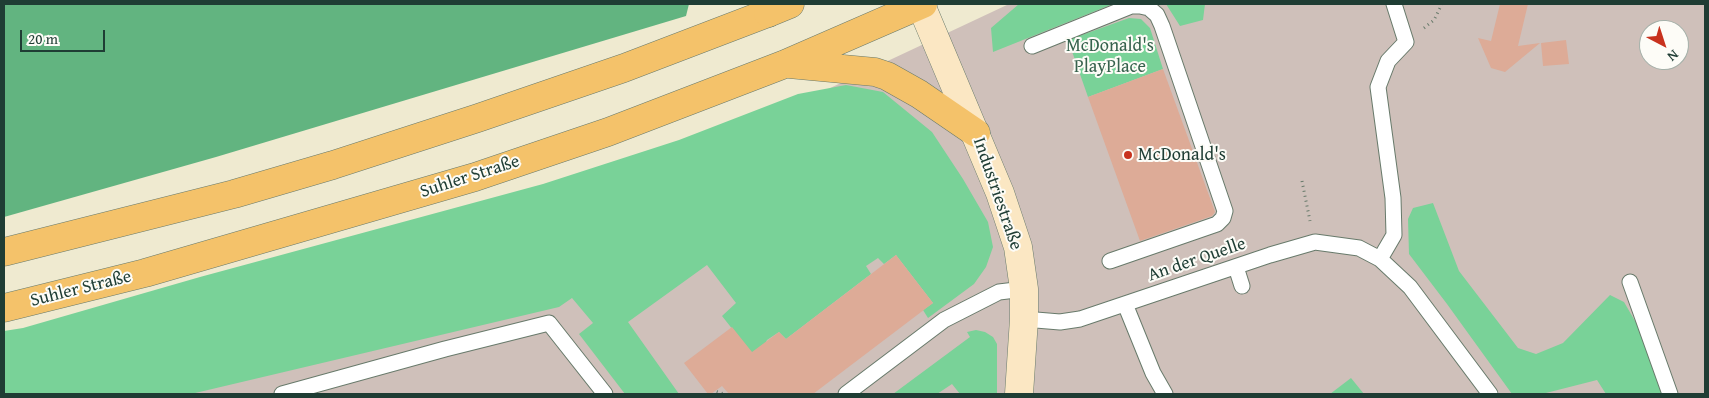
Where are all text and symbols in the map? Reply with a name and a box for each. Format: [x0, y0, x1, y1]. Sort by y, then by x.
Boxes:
scale bar [22, 20, 108, 52]
north arrow [1639, 20, 1689, 70]
text: 20 m [28, 28, 58, 49]
park label: McDonald's PlayPlace [1066, 35, 1154, 78]
text: N [1663, 45, 1683, 66]
street label: Industriestraße [968, 135, 1026, 253]
place label: McDonald's [1138, 144, 1226, 166]
marker: McDonald's [1122, 149, 1134, 161]
street label: Suhler Straße [417, 151, 523, 203]
street label: An der Quelle [1145, 233, 1249, 287]
street label: Suhler Straße [28, 266, 134, 312]

